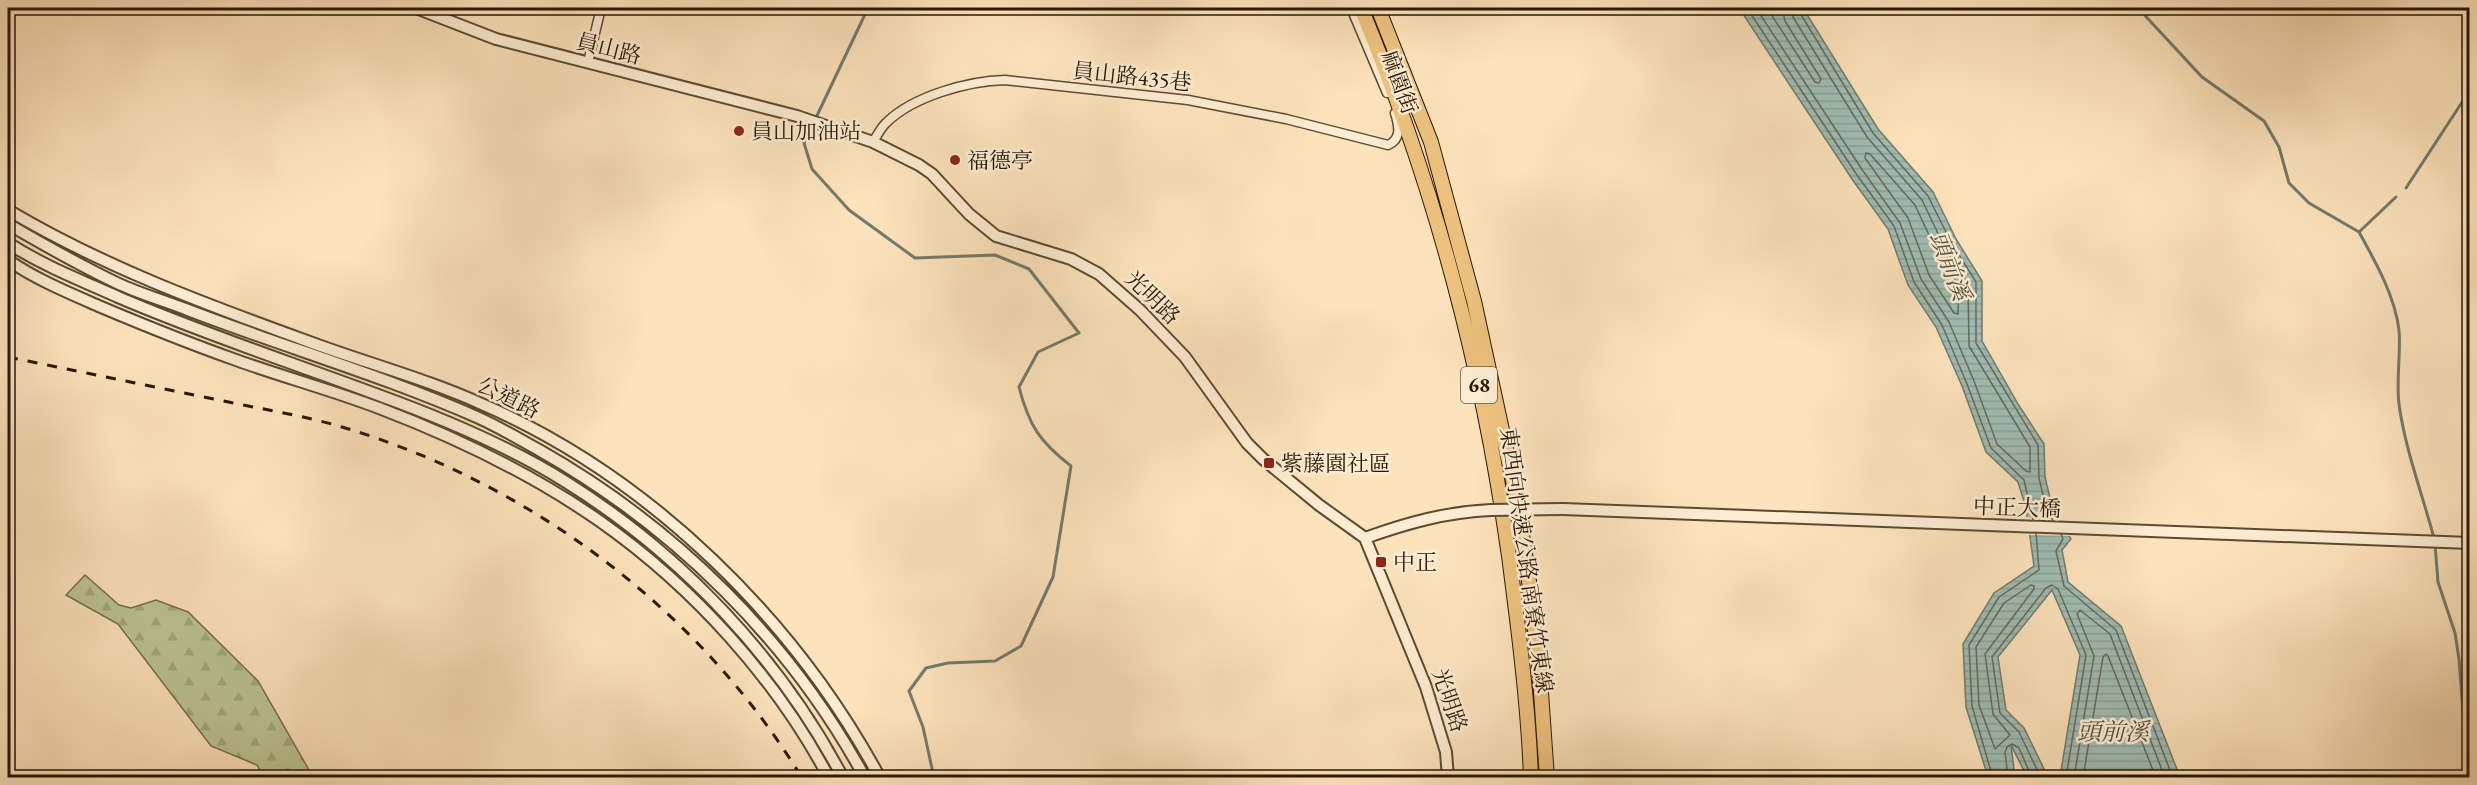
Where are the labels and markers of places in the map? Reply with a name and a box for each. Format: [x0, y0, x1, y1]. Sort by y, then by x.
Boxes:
place label: 員山加油站 [751, 117, 861, 146]
marker: 員山加油站 [732, 124, 746, 138]
place label: 福德亭 [967, 146, 1033, 175]
marker: 福德亭 [948, 153, 962, 167]
place label: 紫藤園社區 [1281, 449, 1391, 478]
marker: 紫藤園社區 [1262, 456, 1276, 470]
place label: 中正 [1393, 548, 1437, 577]
marker: 中正 [1374, 555, 1388, 569]

